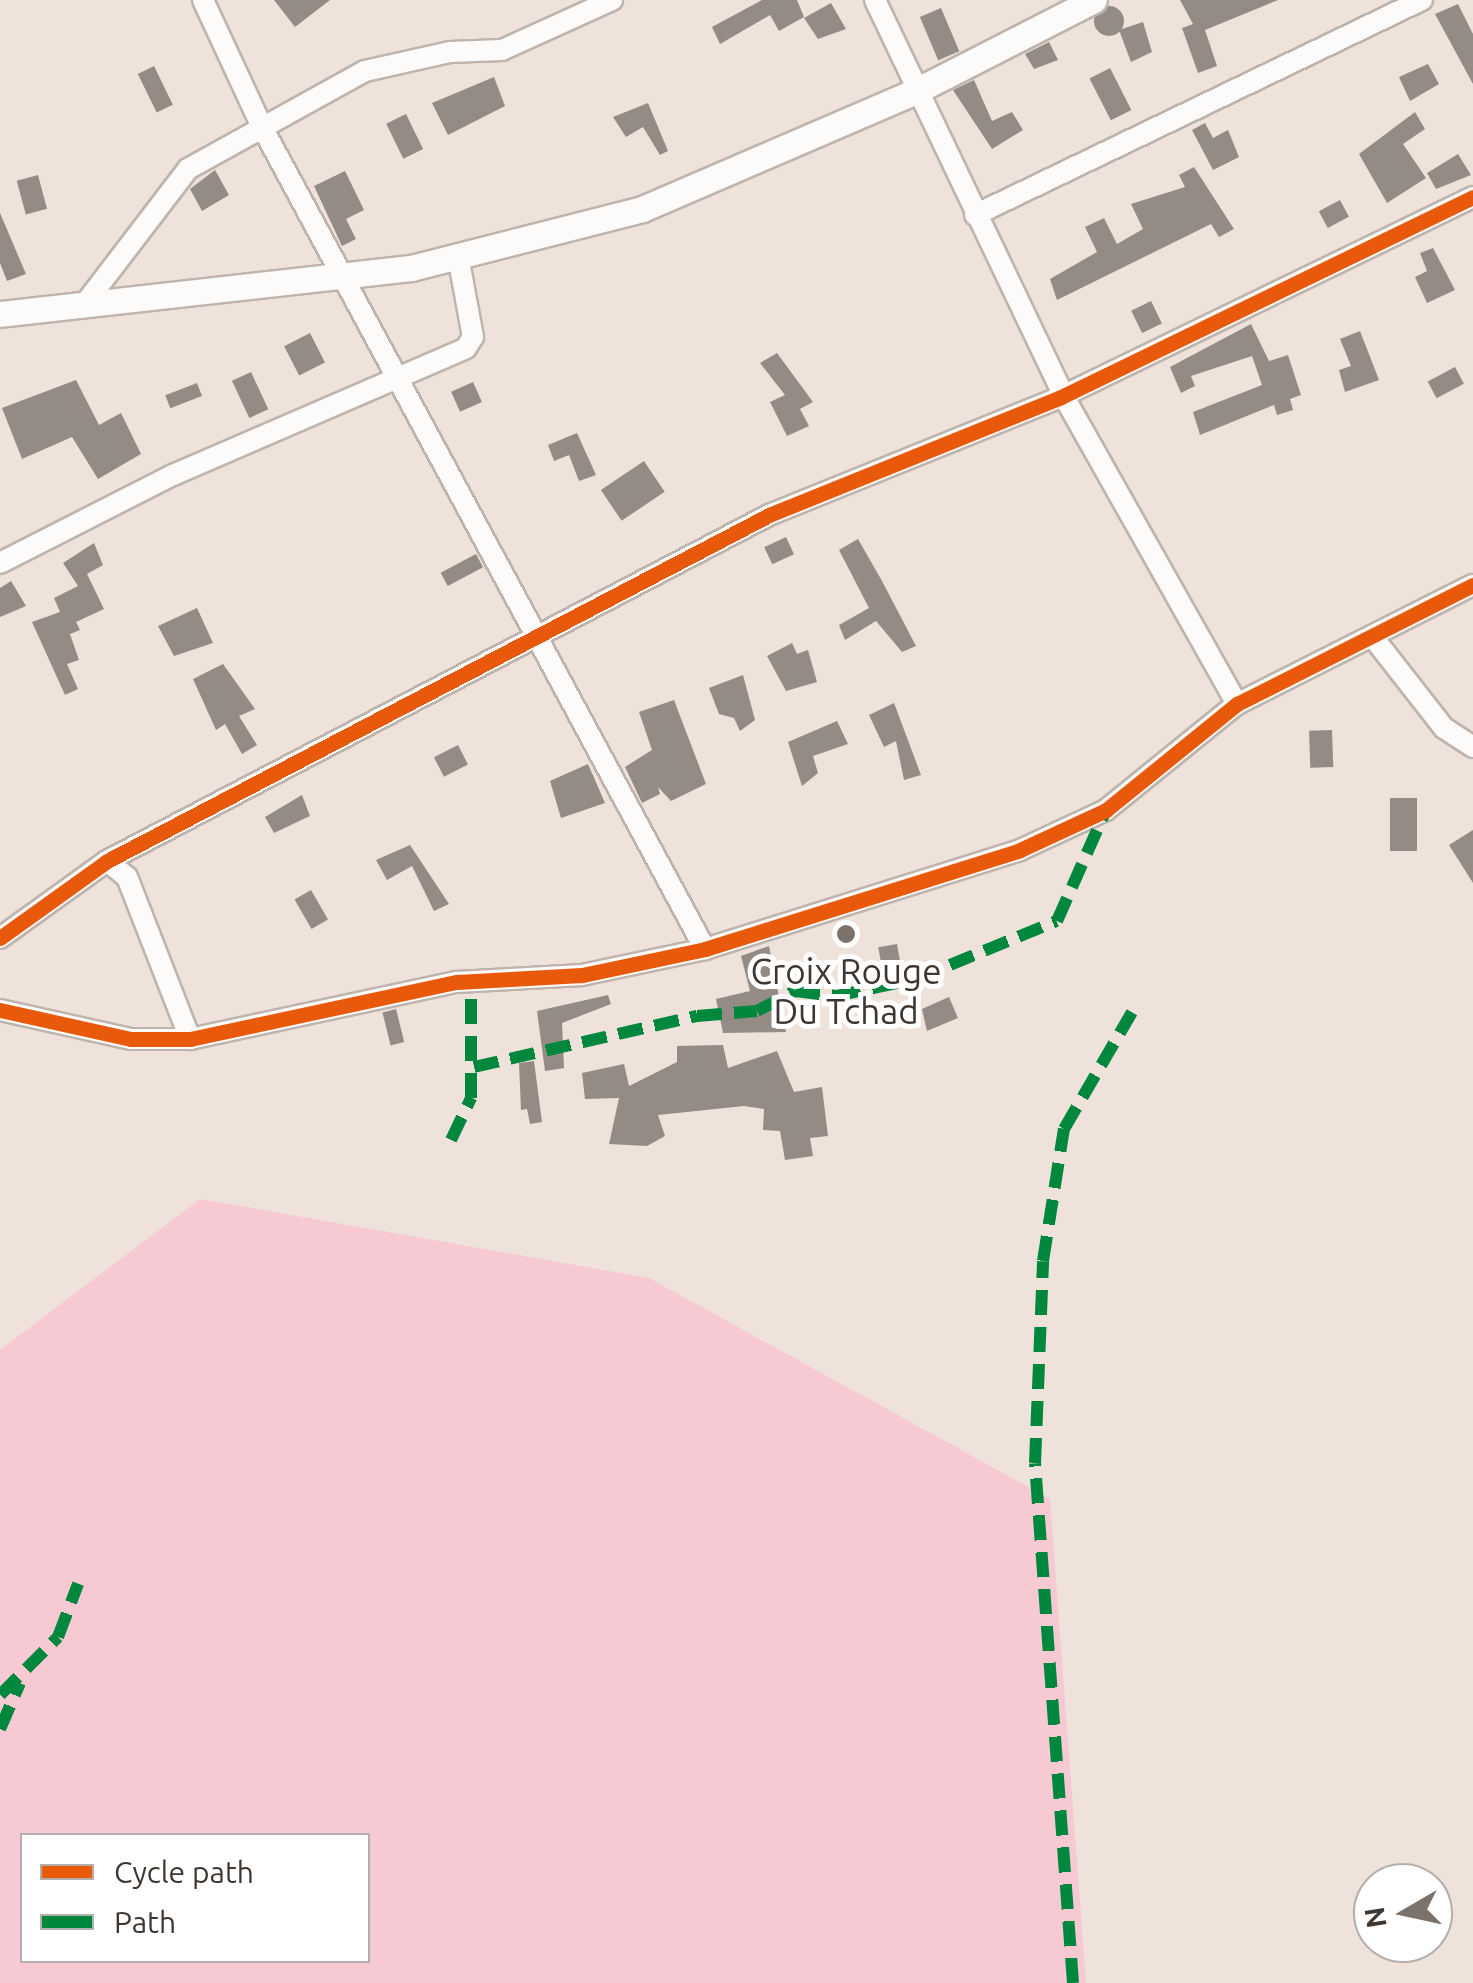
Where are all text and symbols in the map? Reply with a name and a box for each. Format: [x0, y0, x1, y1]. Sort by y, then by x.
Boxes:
marker: Croix Rouge Du Tchad [835, 923, 857, 945]
place label: Croix Rouge Du Tchad [751, 950, 941, 1032]
legend [20, 1833, 370, 1963]
text: Cycle path [114, 1855, 254, 1889]
north arrow [1353, 1863, 1453, 1963]
text: Path [114, 1905, 176, 1939]
text: N [1358, 1905, 1392, 1930]

